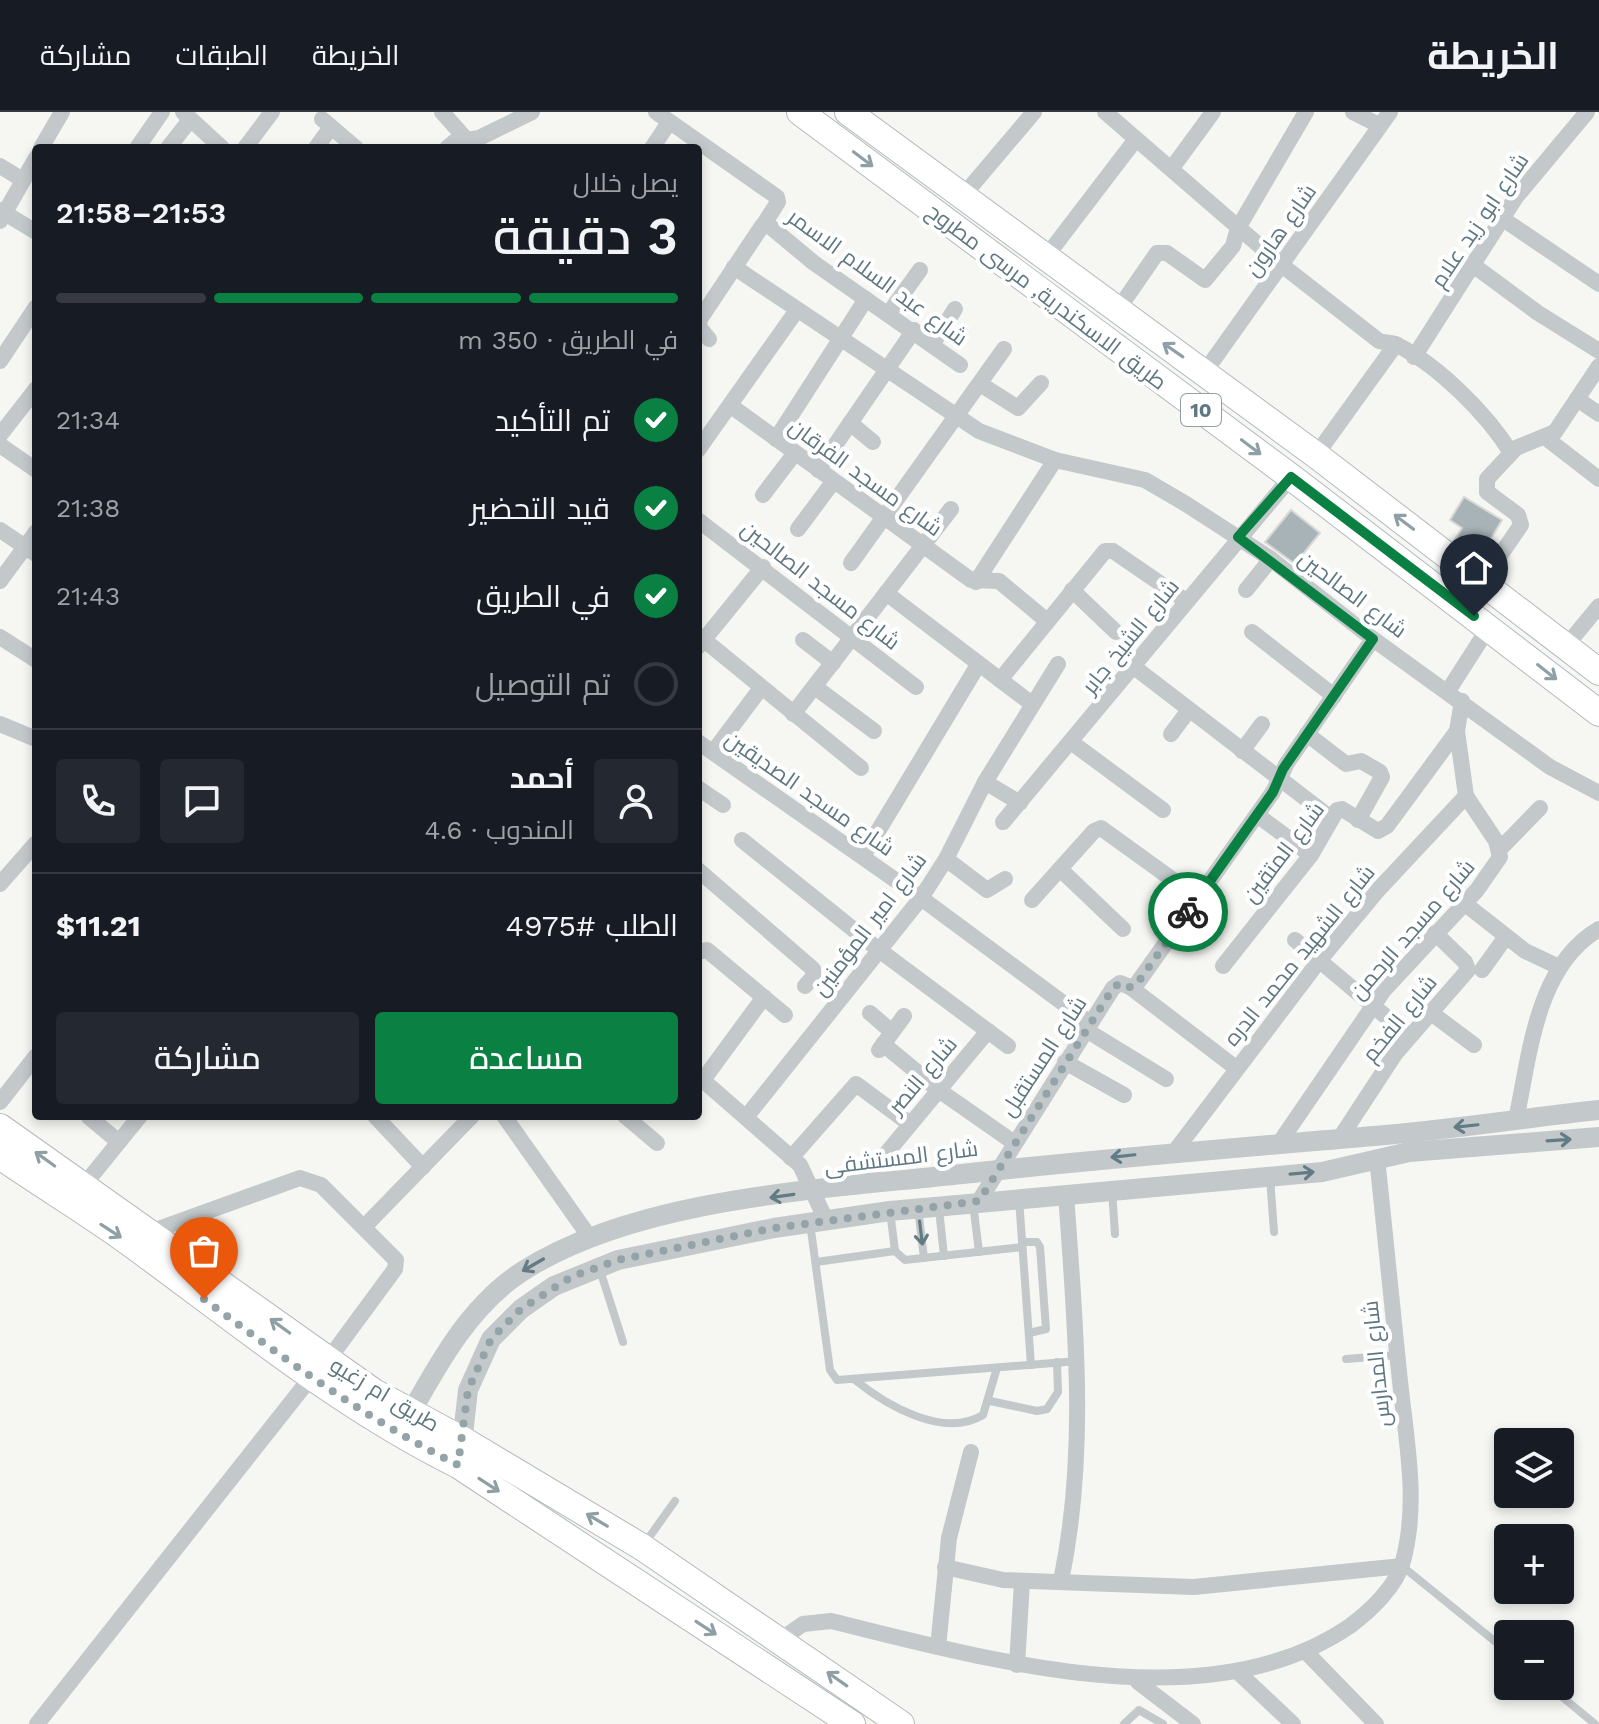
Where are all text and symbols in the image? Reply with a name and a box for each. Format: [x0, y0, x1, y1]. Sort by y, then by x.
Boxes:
text: الخريطة [1427, 34, 1559, 78]
text: مشاركة [40, 39, 131, 72]
text: الطبقات [175, 39, 268, 72]
text: الخريطة [312, 39, 399, 72]
street label: شارع ابو زيد علام [1425, 148, 1536, 294]
one-way arrow [852, 150, 873, 167]
text: يصل خلال [573, 168, 678, 198]
street label: شارع هارون [1240, 179, 1323, 282]
text: 21:53–21:58 [56, 195, 226, 230]
street label: طريق الاسكندرية, مرسى مطروح [921, 198, 1172, 396]
street label: شارع عبد السلام الاسمر [780, 203, 972, 353]
text: 3 دقيقة [493, 206, 678, 267]
text: في الطريق · 350 m [458, 325, 678, 355]
one-way arrow [1163, 342, 1184, 359]
road number: 10 [1181, 394, 1221, 426]
icon: check [634, 398, 678, 442]
text: تم التأكيد [494, 403, 610, 438]
text: 21:34 [56, 405, 120, 435]
street label: شارع مسجد الفرقان [783, 414, 947, 543]
one-way arrow [1240, 439, 1261, 456]
icon: check [634, 486, 678, 530]
text: قيد التحضير [470, 491, 610, 526]
text: 21:38 [56, 493, 120, 523]
one-way arrow [1394, 514, 1415, 531]
street label: شارع مسجد الصالحين [735, 516, 905, 657]
pin [1440, 534, 1508, 616]
street label: شارع الصالحين [1293, 546, 1412, 645]
icon: home [1452, 546, 1496, 590]
icon: check [634, 574, 678, 618]
street label: شارع الشيخ جابر [1075, 574, 1186, 701]
text: في الطريق [476, 579, 610, 614]
text: 21:43 [56, 581, 120, 611]
one-way arrow [1536, 664, 1557, 681]
text: تم التوصيل [475, 667, 610, 702]
street label: شارع مسجد الصديقين [719, 726, 899, 863]
button: phone [56, 759, 140, 843]
button: chat [160, 759, 244, 843]
button: person [594, 759, 678, 843]
text: أحمد [510, 760, 574, 795]
street label: شارع المتقين [1238, 797, 1331, 909]
text: المندوب · 4.6 [424, 815, 574, 845]
street label: شارع امير المؤمنين [807, 848, 933, 1002]
street label: شارع مسجد الرحمن [1345, 854, 1481, 1006]
street label: شارع الشهيد محمد الدره [1219, 860, 1382, 1052]
courier [1148, 872, 1228, 952]
icon: bike [1166, 890, 1210, 934]
text: $11.21 [56, 908, 141, 943]
text: الطلب #4975 [506, 908, 678, 943]
street label: شارع الفخم [1357, 970, 1444, 1068]
street label: شارع المستقبل [995, 991, 1093, 1122]
button: مشاركة [56, 1012, 359, 1104]
button: مساعدة [375, 1012, 678, 1104]
street label: شارع النصر [882, 1032, 963, 1122]
one-way arrow [1453, 1118, 1480, 1133]
one-way arrow [1545, 1132, 1572, 1147]
street label: شارع المستشفى [823, 1136, 980, 1181]
one-way arrow [1110, 1149, 1137, 1164]
one-way arrow [35, 1151, 57, 1168]
one-way arrow [1288, 1165, 1315, 1180]
one-way arrow [770, 1189, 795, 1204]
pin [170, 1217, 238, 1299]
one-way arrow [914, 1219, 929, 1245]
one-way arrow [99, 1223, 122, 1239]
icon: bag [182, 1229, 226, 1273]
one-way arrow [522, 1257, 545, 1273]
street label: شارع المدارس [1357, 1299, 1398, 1428]
one-way arrow [270, 1318, 292, 1334]
street label: طريق ام زغيو [324, 1352, 444, 1439]
map controls [1494, 1428, 1574, 1700]
button: layers [1494, 1428, 1574, 1508]
one-way arrow [477, 1477, 499, 1493]
one-way arrow [586, 1512, 609, 1528]
button: + [1494, 1524, 1574, 1604]
one-way arrow [694, 1620, 717, 1636]
button: − [1494, 1620, 1574, 1700]
one-way arrow [826, 1671, 848, 1687]

